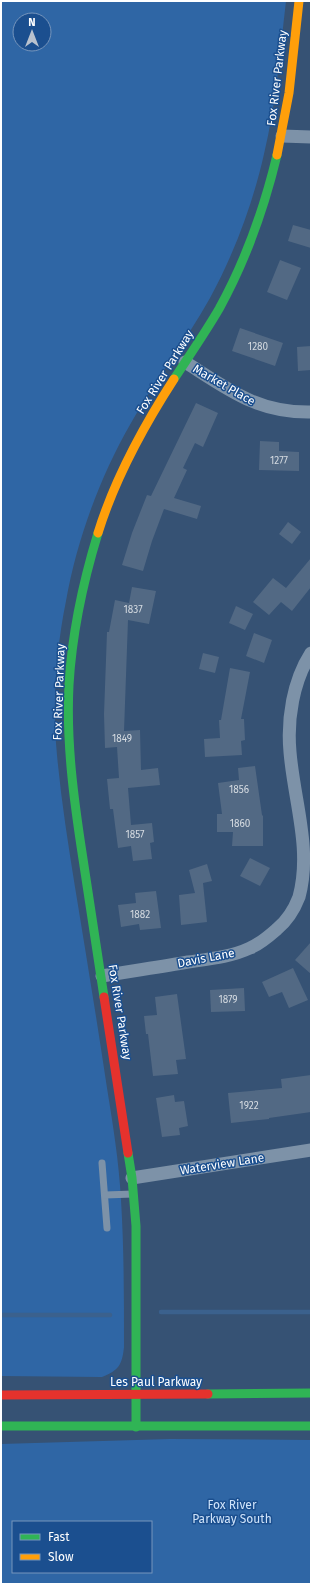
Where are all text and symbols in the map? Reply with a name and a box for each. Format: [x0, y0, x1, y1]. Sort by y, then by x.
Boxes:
north arrow [12, 12, 52, 52]
text: N [28, 16, 36, 29]
street label: Fox River Parkway [264, 29, 290, 127]
street label: Fox River Parkway [133, 327, 197, 417]
house number: 1280 [248, 341, 269, 353]
street label: Market Place [190, 362, 258, 408]
house number: 1277 [270, 455, 289, 467]
house number: 1837 [123, 604, 143, 616]
street label: Fox River Parkway [50, 643, 68, 740]
house number: 1849 [112, 733, 132, 745]
house number: 1856 [229, 784, 249, 796]
house number: 1860 [230, 818, 251, 830]
house number: 1857 [125, 829, 145, 841]
house number: 1882 [130, 909, 150, 921]
street label: Davis Lane [176, 946, 236, 970]
street label: Fox River Parkway [106, 963, 134, 1061]
house number: 1879 [218, 994, 238, 1006]
house number: 1922 [239, 1100, 259, 1112]
street label: Waterview Lane [179, 1150, 265, 1178]
street label: Les Paul Parkway [110, 1375, 202, 1389]
park label: Fox River Parkway South [192, 1498, 272, 1526]
legend [12, 1521, 152, 1573]
text: Fast [48, 1530, 70, 1544]
text: Slow [48, 1550, 74, 1564]

